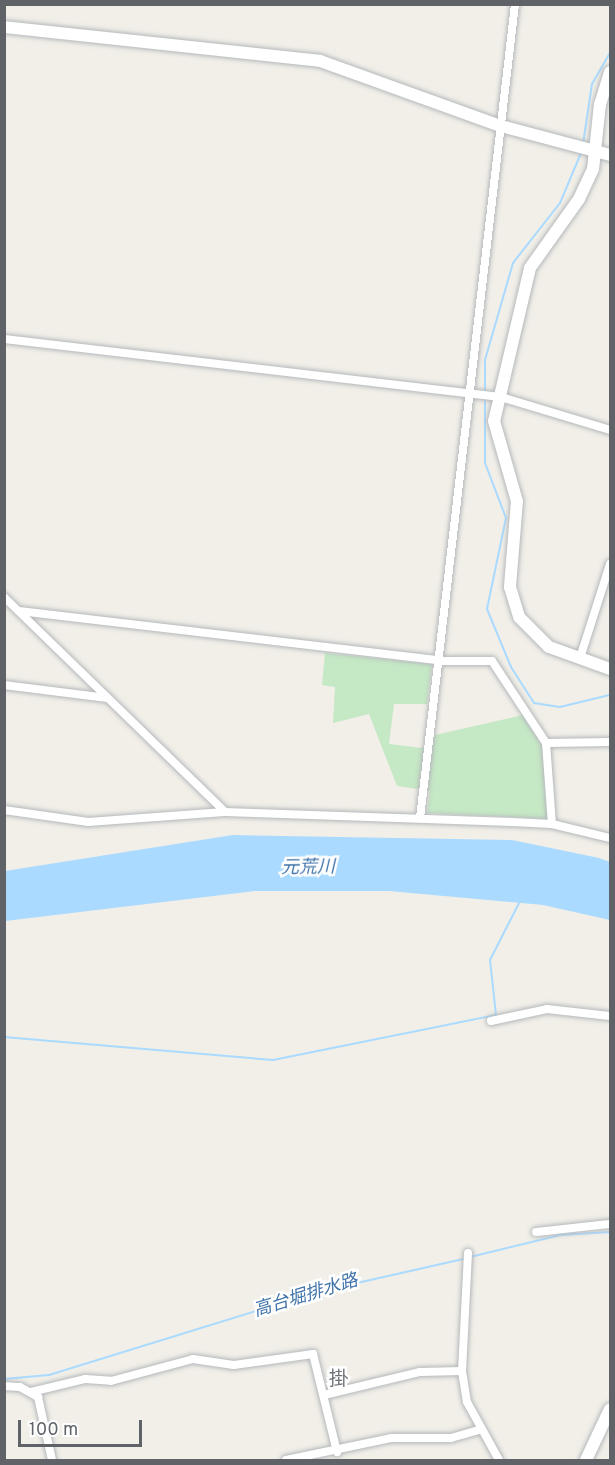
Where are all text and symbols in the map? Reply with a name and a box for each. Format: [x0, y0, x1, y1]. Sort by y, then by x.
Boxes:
water label: 元荒川 [281, 858, 335, 880]
water label: 高台堀排水路 [251, 1271, 361, 1323]
district label: 掛 [329, 1368, 349, 1392]
scale bar [21, 1408, 146, 1446]
text: 100 m [29, 1419, 78, 1442]

